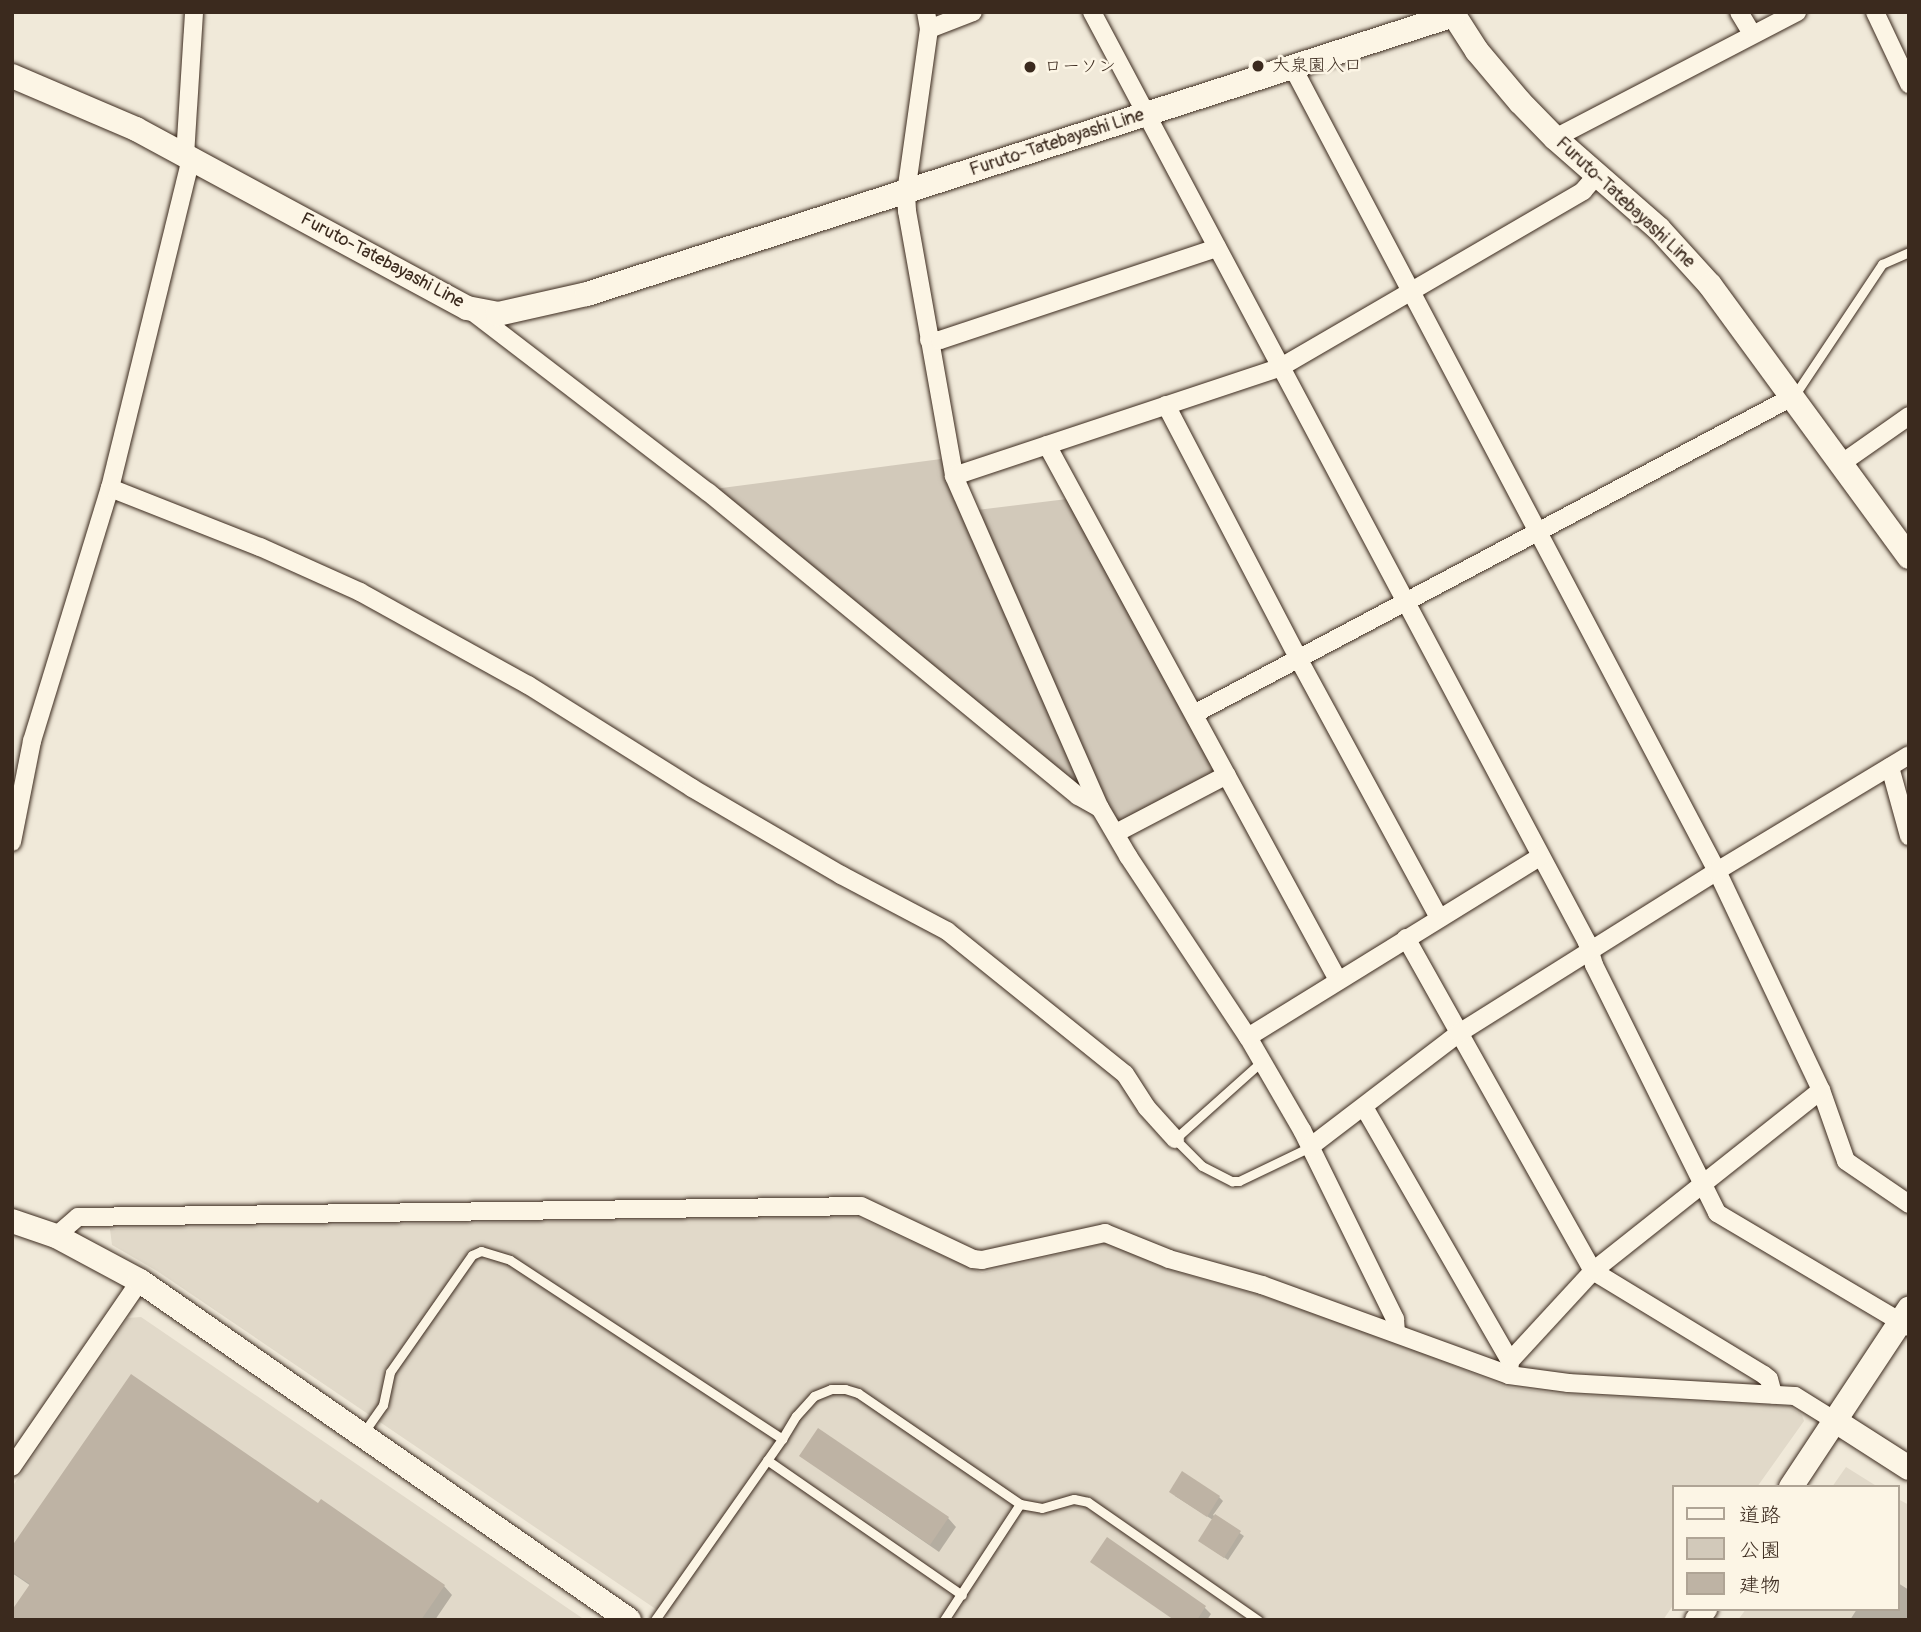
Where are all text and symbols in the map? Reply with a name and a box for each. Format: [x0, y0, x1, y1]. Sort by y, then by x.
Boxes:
place label: 大泉園入口 [1272, 55, 1362, 77]
place label: ローソン [1044, 56, 1116, 78]
marker: 大泉園入口 [1250, 58, 1266, 74]
marker: ローソン [1022, 59, 1038, 75]
street label: Furuto-Tatebayashi Line [967, 105, 1147, 181]
street label: Furuto-Tatebayashi Line [1551, 133, 1699, 273]
street label: Furuto-Tatebayashi Line [297, 209, 467, 313]
legend [1672, 1485, 1900, 1611]
text: 道路 [1739, 1502, 1781, 1529]
text: 公園 [1739, 1537, 1781, 1564]
text: 建物 [1739, 1572, 1781, 1599]

